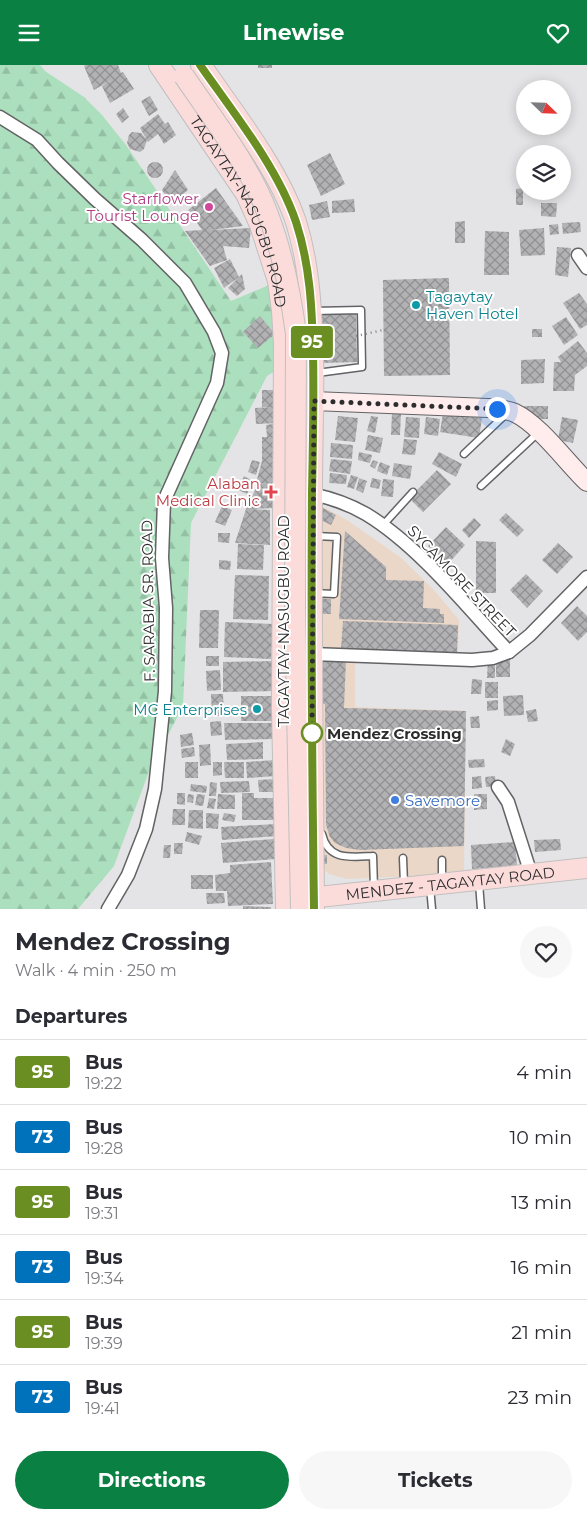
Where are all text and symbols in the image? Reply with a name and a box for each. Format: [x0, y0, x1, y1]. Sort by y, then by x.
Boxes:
icon: menu [15, 19, 43, 47]
text: Linewise [243, 19, 344, 46]
icon: heart [544, 19, 572, 47]
north arrow [516, 80, 571, 135]
map controls [516, 80, 571, 200]
street label: TAGAYTAY-NASUGBU ROAD [186, 112, 291, 309]
button: layers [516, 145, 571, 200]
place label: Starflower Tourist Lounge [87, 189, 199, 225]
marker: Starflower Tourist Lounge [203, 201, 215, 213]
place label: Tagaytay Haven Hotel [426, 287, 518, 323]
marker: Tagaytay Haven Hotel [410, 299, 422, 311]
line badge: 95 [290, 326, 334, 358]
text: 95 [301, 331, 323, 353]
your location [485, 397, 510, 422]
place label: Alaban Medical Clinic [156, 474, 260, 510]
marker: Alaban Medical Clinic [264, 485, 278, 499]
street label: TAGAYTAY-NASUGBU ROAD [274, 515, 293, 727]
street label: F. SARABIA SR. ROAD [137, 520, 159, 682]
street label: SYCAMORE STREET [404, 521, 521, 641]
place label: MC Enterprises [133, 700, 247, 719]
marker: MC Enterprises [251, 703, 263, 715]
marker: Mendez Crossing [301, 722, 323, 744]
place label: Mendez Crossing [327, 724, 462, 743]
place label: Savemore [405, 791, 480, 810]
marker: Savemore [389, 794, 401, 806]
street label: MENDEZ - TAGAYTAY ROAD [345, 862, 556, 904]
button: heart [520, 926, 572, 978]
text: Mendez Crossing [15, 927, 231, 956]
text: Walk · 4 min · 250 m [15, 961, 177, 980]
text: Departures [15, 1005, 127, 1028]
text: Bus [85, 1051, 123, 1074]
text: 95 [31, 1061, 54, 1083]
text: 4 min [516, 1061, 572, 1084]
text: 19:22 [85, 1074, 122, 1093]
text: Bus [85, 1116, 123, 1139]
text: 73 [32, 1126, 53, 1148]
text: 10 min [509, 1126, 572, 1149]
text: 19:28 [85, 1139, 123, 1158]
text: Bus [85, 1181, 123, 1204]
text: 95 [31, 1191, 54, 1213]
text: 13 min [511, 1191, 572, 1214]
text: 19:31 [85, 1204, 119, 1223]
text: Bus [85, 1246, 123, 1269]
text: 73 [32, 1256, 53, 1278]
text: 16 min [510, 1256, 572, 1279]
text: 19:34 [85, 1269, 124, 1288]
text: Bus [85, 1311, 123, 1334]
text: 95 [31, 1321, 54, 1343]
text: 21 min [511, 1321, 572, 1344]
text: 19:39 [85, 1334, 123, 1353]
text: Bus [85, 1376, 123, 1399]
text: 73 [32, 1386, 53, 1408]
text: 23 min [507, 1386, 572, 1409]
text: 19:41 [85, 1399, 120, 1418]
button: Directions [15, 1451, 289, 1509]
button: Tickets [299, 1451, 572, 1509]

